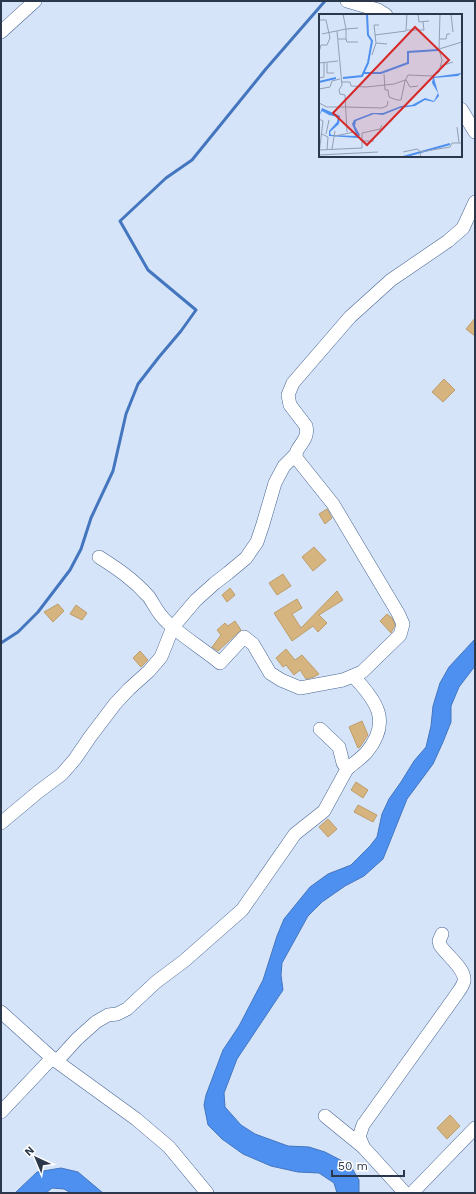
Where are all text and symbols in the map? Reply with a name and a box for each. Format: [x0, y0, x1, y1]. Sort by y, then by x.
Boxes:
inset map [319, 14, 462, 157]
north arrow [16, 1138, 56, 1178]
text: N [22, 1144, 37, 1159]
scale bar [332, 1152, 404, 1178]
text: 50 m [338, 1159, 368, 1173]

